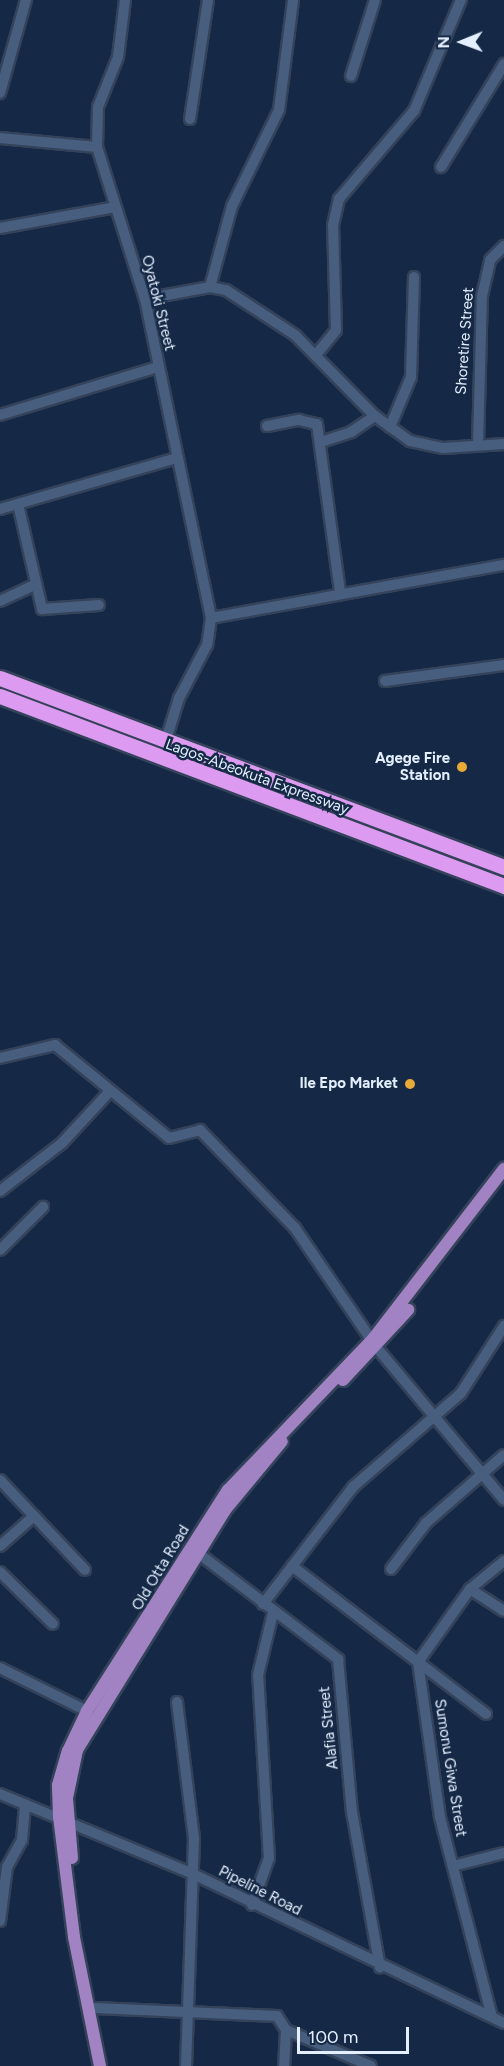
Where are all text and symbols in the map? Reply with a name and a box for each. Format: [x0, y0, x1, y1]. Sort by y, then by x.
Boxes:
north arrow [432, 12, 492, 72]
text: N [434, 36, 453, 49]
street label: Oyatoki Street [137, 253, 179, 353]
street label: Shoretire Street [452, 287, 478, 395]
street label: Lagos-Abeokuta Expressway [163, 735, 351, 819]
place label: Agege Fire Station [375, 749, 450, 784]
marker: Agege Fire Station [455, 760, 469, 774]
place label: Ile Epo Market [299, 1075, 398, 1093]
marker: Ile Epo Market [403, 1077, 417, 1091]
street label: Old Otta Road [128, 1522, 194, 1614]
street label: Alafia Street [316, 1686, 342, 1770]
street label: Sumonu Giwa Street [430, 1698, 470, 1838]
street label: Pipeline Road [215, 1862, 305, 1920]
scale bar [300, 2015, 412, 2053]
text: 100 m [308, 2026, 358, 2048]

